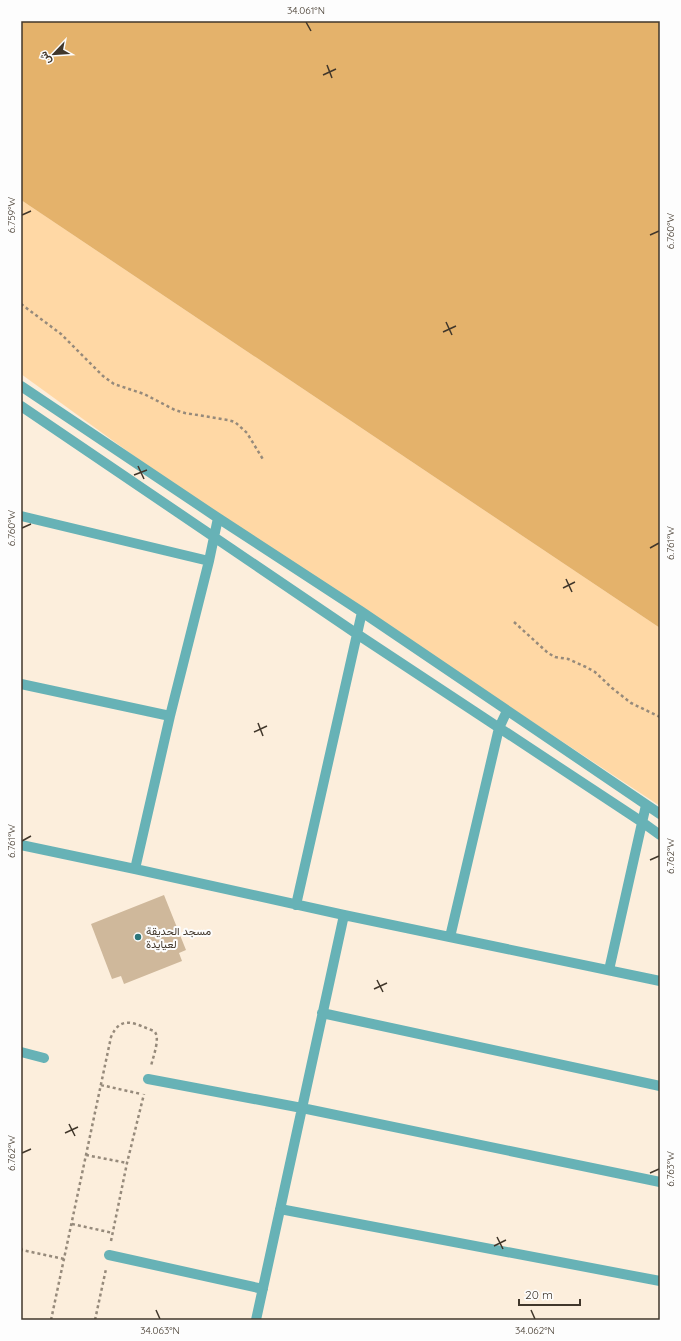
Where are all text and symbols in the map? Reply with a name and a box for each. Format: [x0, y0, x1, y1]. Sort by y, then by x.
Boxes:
text: 34.061°N [287, 4, 325, 17]
north arrow [34, 34, 74, 74]
text: ش [36, 49, 54, 67]
text: 6.759°W [5, 197, 18, 233]
text: 6.760°W [664, 213, 677, 249]
text: 6.760°W [5, 510, 18, 546]
text: 6.761°W [664, 526, 677, 560]
text: 6.761°W [5, 824, 18, 858]
text: 6.762°W [664, 838, 677, 874]
place label: مسجد الحديقة لعيايدة [146, 924, 211, 951]
marker: مسجد الحديقة لعيايدة [133, 932, 143, 942]
text: 6.762°W [5, 1135, 18, 1171]
text: 6.763°W [664, 1151, 677, 1187]
scale bar [519, 1281, 580, 1307]
text: 20 m [525, 1287, 553, 1302]
text: 34.063°N [140, 1324, 180, 1337]
text: 34.062°N [515, 1324, 555, 1337]

